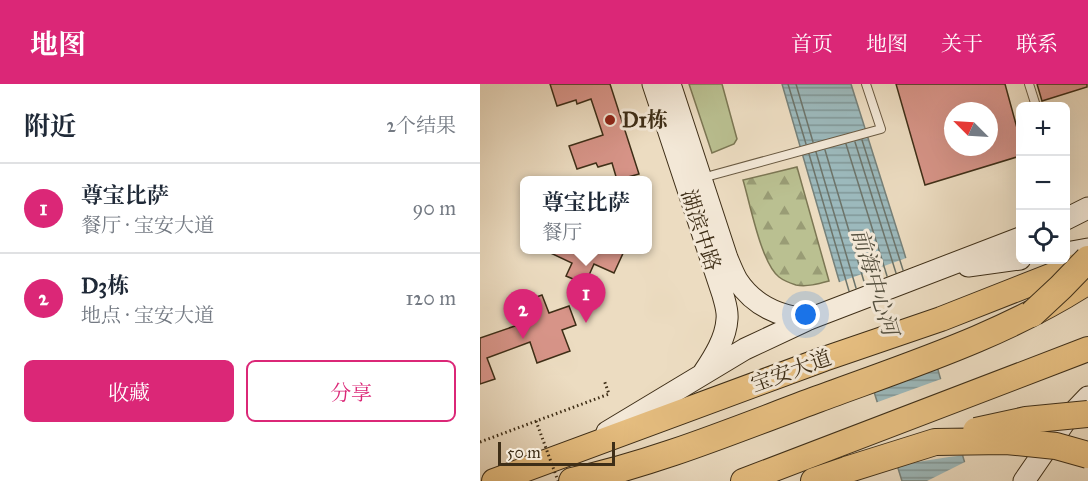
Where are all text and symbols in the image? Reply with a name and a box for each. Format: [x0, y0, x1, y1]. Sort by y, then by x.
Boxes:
text: 地图 [30, 27, 86, 62]
text: 首页 [791, 31, 833, 57]
text: 地图 [866, 31, 908, 57]
text: 关于 [941, 31, 983, 57]
text: 联系 [1016, 31, 1058, 57]
north arrow [944, 102, 998, 156]
map controls [1016, 102, 1070, 264]
button: + [1016, 102, 1070, 156]
place label: D1栋 [622, 107, 668, 133]
text: 附近 [24, 110, 76, 142]
text: 2个结果 [386, 113, 456, 137]
marker: D1栋 [603, 113, 617, 127]
button: − [1016, 156, 1070, 210]
popup [520, 176, 652, 254]
text: 尊宝比萨 [81, 182, 169, 209]
street label: 湖滨中路 [676, 186, 726, 274]
text: 尊宝比萨 [542, 189, 630, 216]
text: 1 [40, 196, 47, 220]
text: 90 m [413, 196, 456, 220]
button: locate [1016, 210, 1070, 264]
text: 餐厅 · 宝安大道 [81, 213, 214, 237]
text: 餐厅 [542, 220, 582, 244]
water label: 前海中心河 [846, 225, 905, 342]
text: D3栋 [81, 272, 129, 299]
pin: 1 [566, 274, 606, 323]
text: 2 [39, 286, 48, 310]
text: 120 m [405, 286, 456, 310]
pin: 2 [504, 290, 543, 339]
your location [791, 300, 820, 329]
text: 地点 · 宝安大道 [81, 303, 214, 327]
street label: 宝安大道 [747, 344, 835, 398]
button: 收藏 [24, 360, 234, 422]
button: 分享 [246, 360, 456, 422]
scale bar [498, 439, 615, 466]
text: 50 m [507, 443, 541, 462]

